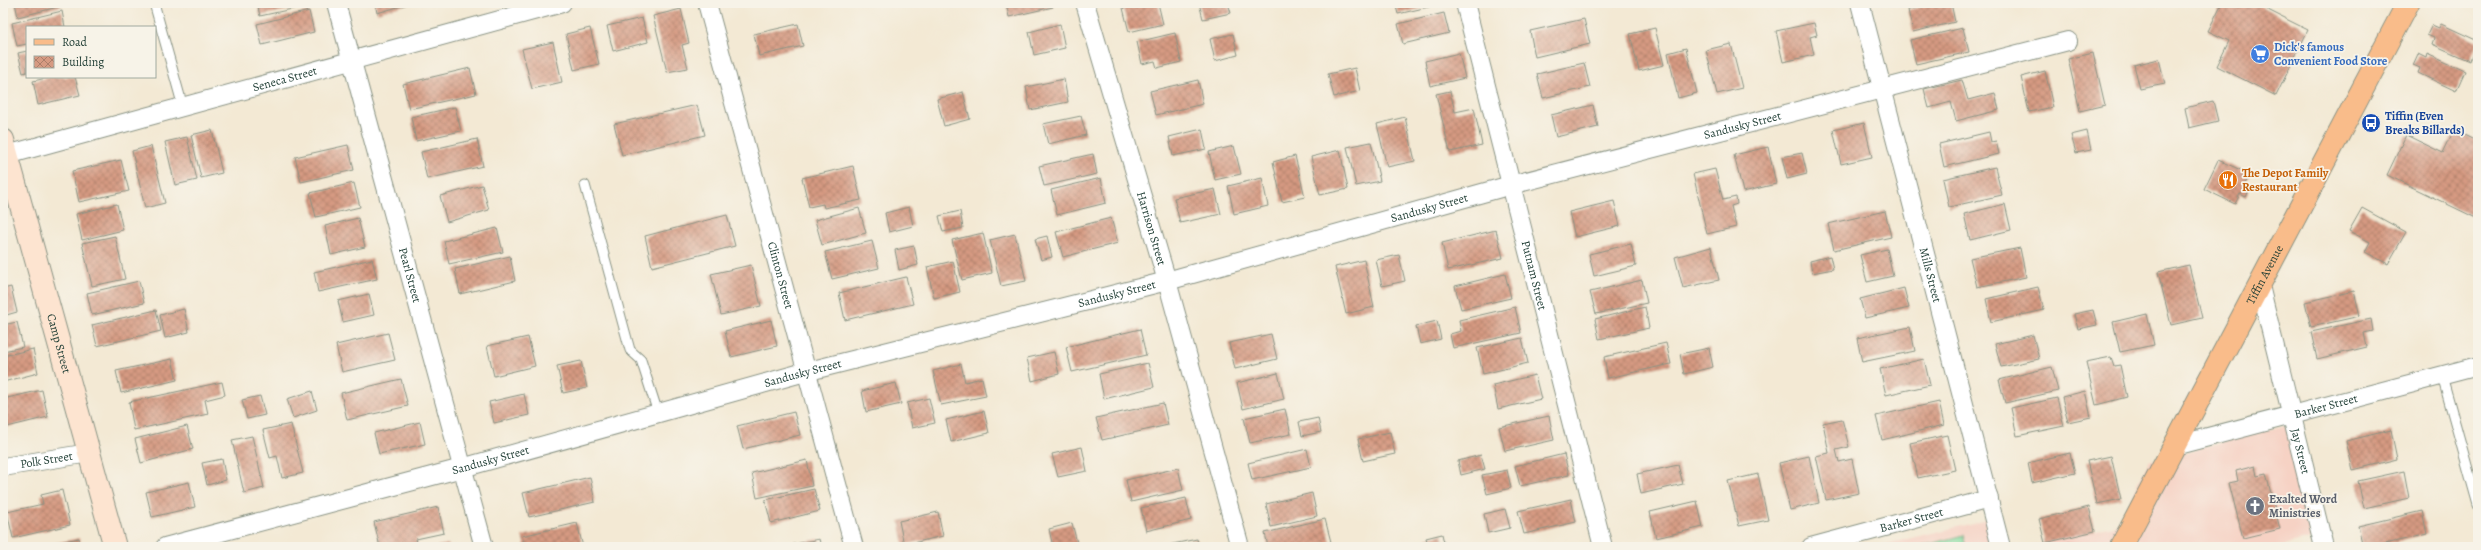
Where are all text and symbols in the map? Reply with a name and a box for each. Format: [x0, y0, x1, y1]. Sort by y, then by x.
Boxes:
legend [26, 26, 156, 78]
text: Road [62, 34, 88, 50]
place label: Dick's famous Convenient Food Store [2274, 39, 2388, 69]
supermarket icon: Dick's famous Convenient Food Store [2249, 43, 2271, 65]
text: Building [62, 54, 104, 70]
street label: Seneca Street [251, 62, 319, 95]
street label: Sandusky Street [1702, 107, 1783, 143]
place label: Tiffin (Even Breaks Billards) [2385, 108, 2465, 138]
bus stop icon: Tiffin (Even Breaks Billards) [2360, 112, 2382, 134]
place label: The Depot Family Restaurant [2242, 165, 2329, 195]
restaurant icon: The Depot Family Restaurant [2217, 169, 2239, 191]
street label: Sandusky Street [1389, 189, 1470, 226]
street label: Harrison Street [1133, 190, 1170, 267]
street label: Putnam Street [1518, 239, 1551, 312]
street label: Clinton Street [764, 240, 797, 311]
street label: Tiffin Avenue [2242, 242, 2287, 307]
street label: Pearl Street [395, 246, 425, 305]
street label: Mills Street [1916, 246, 1945, 304]
street label: Sandusky Street [1076, 276, 1157, 311]
street label: Camp Street [43, 312, 75, 375]
street label: Sandusky Street [762, 355, 843, 391]
street label: Barker Street [2292, 390, 2359, 422]
street label: Jay Street [2287, 427, 2314, 476]
street label: Sandusky Street [450, 442, 531, 478]
street label: Polk Street [19, 448, 74, 472]
place label: Exalted Word Ministries [2269, 491, 2338, 521]
church icon: Exalted Word Ministries [2244, 495, 2266, 517]
street label: Barker Street [1878, 504, 1945, 536]

